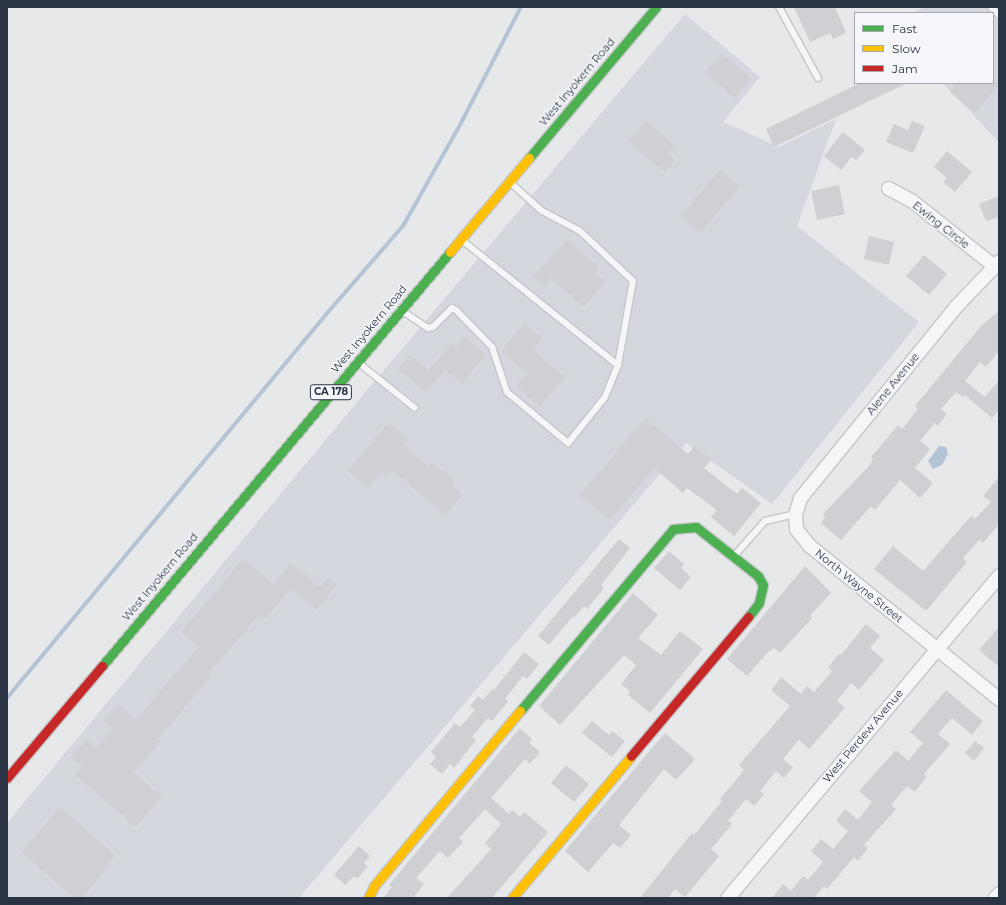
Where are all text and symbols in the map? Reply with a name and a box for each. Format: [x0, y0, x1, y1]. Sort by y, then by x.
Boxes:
legend [854, 12, 994, 84]
text: Fast [892, 21, 917, 36]
street label: West Inyokern Road [536, 35, 618, 129]
text: Slow [892, 41, 921, 56]
text: Jam [892, 61, 918, 76]
street label: Ewing Circle [910, 199, 972, 251]
street label: West Inyokern Road [328, 282, 410, 376]
street label: Alene Avenue [864, 350, 922, 418]
road number: CA 178 [309, 384, 353, 400]
street label: West Inyokern Road [119, 530, 201, 624]
street label: North Wayne Street [812, 546, 906, 626]
street label: West Perdew Avenue [820, 687, 906, 785]

